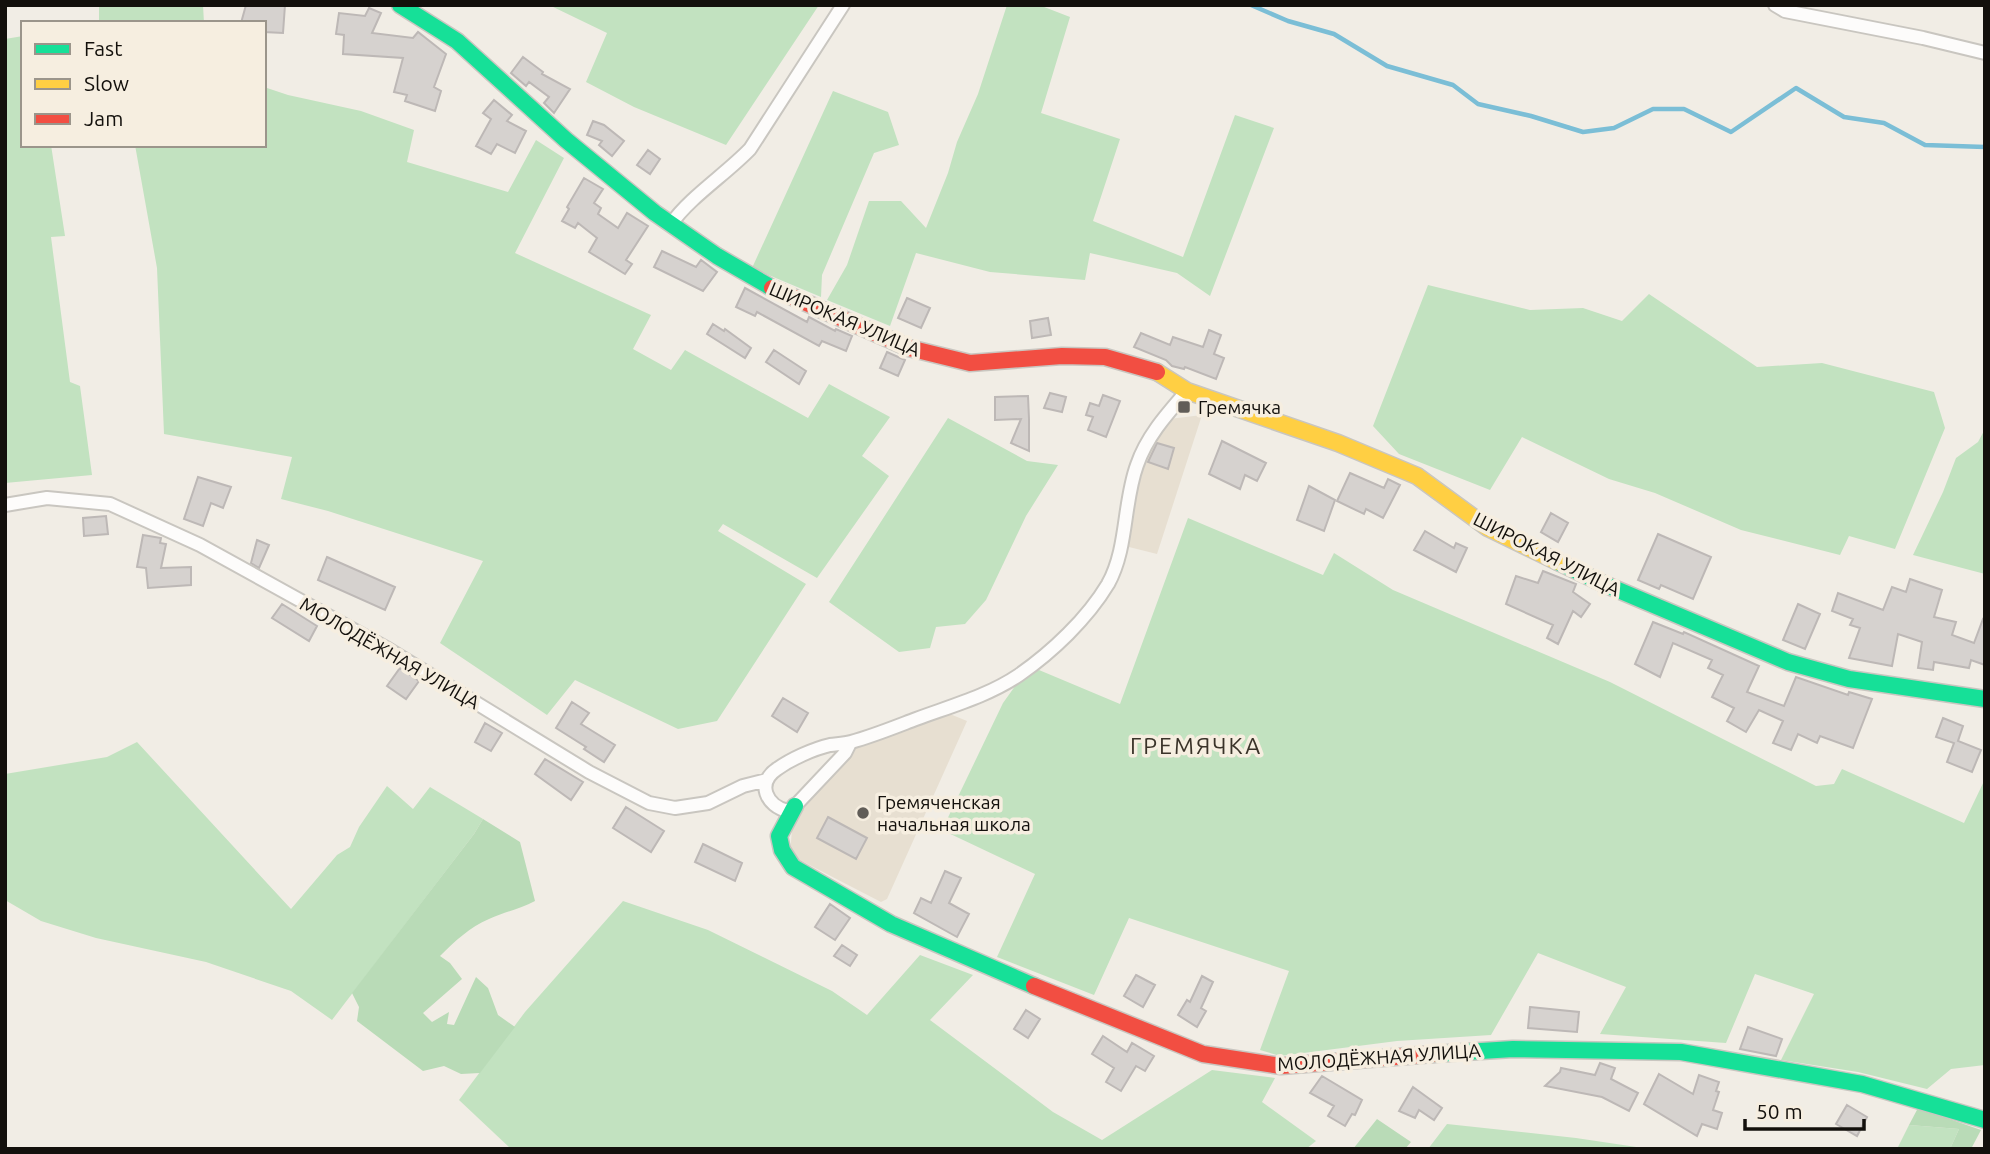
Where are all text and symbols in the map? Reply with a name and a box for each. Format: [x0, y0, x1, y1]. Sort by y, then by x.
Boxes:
legend [21, 21, 266, 147]
text: Fast [84, 36, 122, 60]
text: Slow [84, 71, 129, 95]
text: Jam [84, 106, 123, 130]
street label: ШИРОКАЯ УЛИЦА [766, 277, 924, 361]
place label: Гремячка [1198, 396, 1281, 418]
marker: Гремячка [1176, 399, 1192, 415]
street label: ШИРОКАЯ УЛИЦА [1470, 507, 1625, 601]
street label: МОЛОДЁЖНАЯ УЛИЦА [296, 593, 484, 714]
district label: ГРЕМЯЧКА [1130, 733, 1262, 758]
place label: Гремяченская начальная школа [877, 791, 1031, 835]
marker: Гремяченская начальная школа [855, 805, 871, 821]
street label: МОЛОДЁЖНАЯ УЛИЦА [1277, 1039, 1482, 1075]
scale bar [1745, 1088, 1864, 1132]
text: 50 m [1756, 1099, 1803, 1123]

